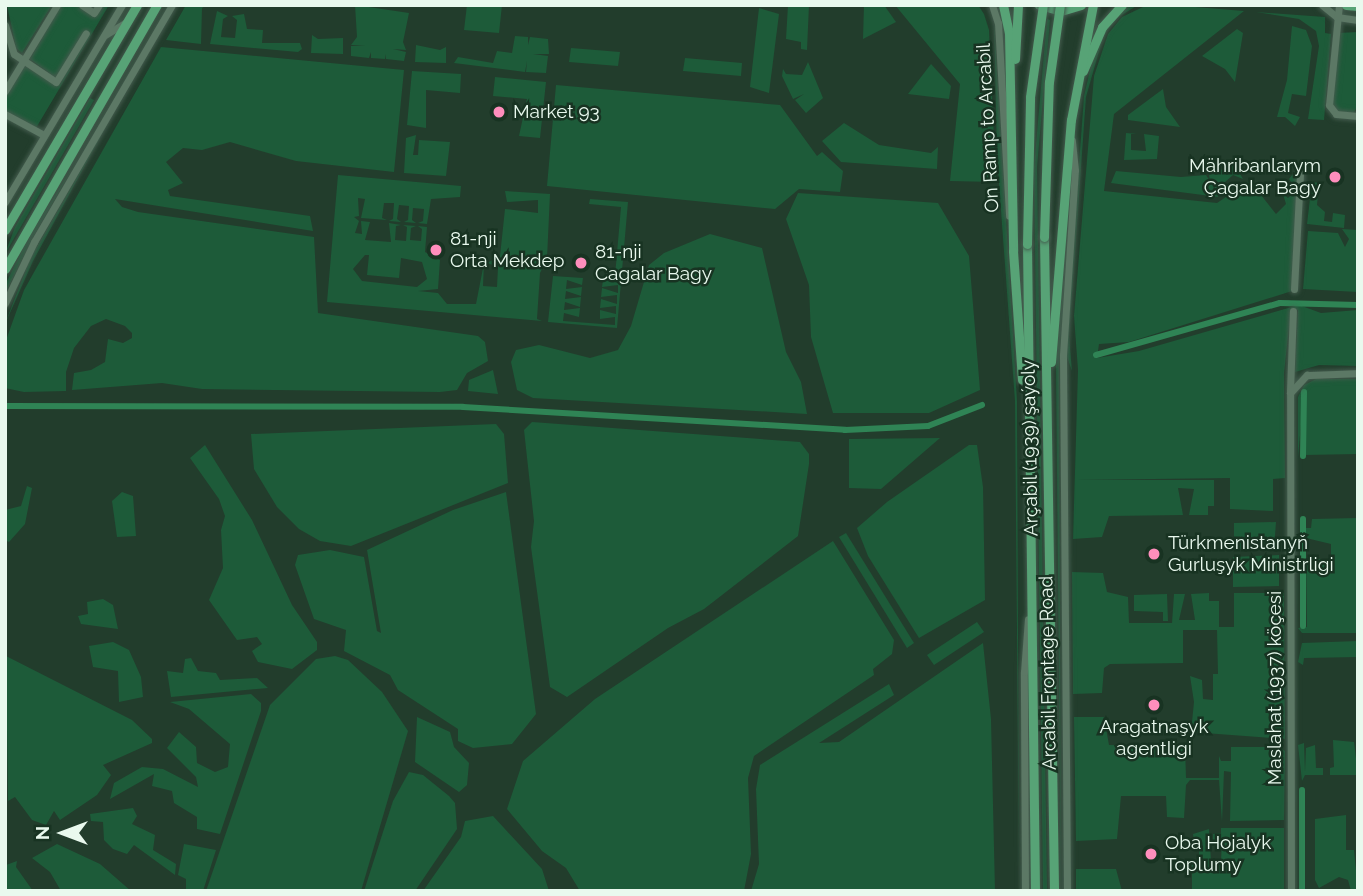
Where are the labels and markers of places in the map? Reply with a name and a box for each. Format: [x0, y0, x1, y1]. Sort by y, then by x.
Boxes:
place label: Market 93 [513, 101, 600, 123]
marker: Market 93 [491, 104, 507, 120]
place label: Mähribanlarym Çagalar Bagy [1189, 155, 1321, 199]
marker: Mähribanlarym Çagalar Bagy [1327, 169, 1343, 185]
place label: 81-nji Orta Mekdep [450, 228, 564, 272]
place label: 81-nji Cagalar Bagy [595, 241, 713, 285]
marker: 81-nji Orta Mekdep [428, 242, 444, 258]
marker: 81-nji Cagalar Bagy [573, 255, 589, 271]
place label: Türkmenistanyň Gurluşyk Ministrligi [1168, 532, 1334, 576]
marker: Türkmenistanyň Gurluşyk Ministrligi [1146, 546, 1162, 562]
marker: Aragatnaşyk agentligi [1146, 697, 1162, 713]
place label: Aragatnaşyk agentligi [1100, 716, 1208, 760]
place label: Oba Hojalyk Toplumy [1165, 832, 1271, 876]
marker: Oba Hojalyk Toplumy [1143, 846, 1159, 862]

